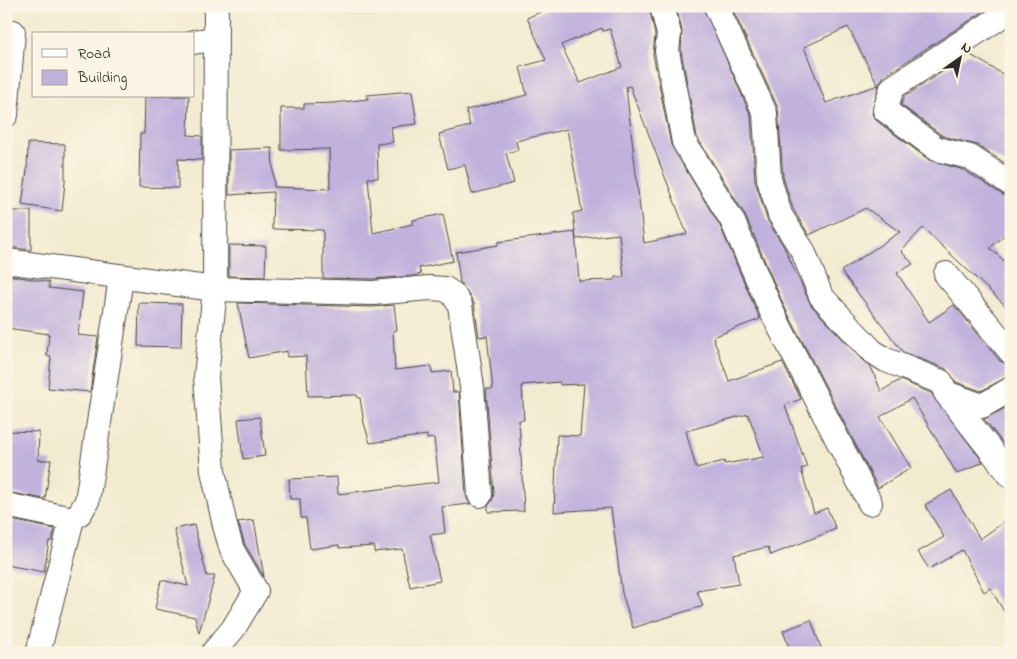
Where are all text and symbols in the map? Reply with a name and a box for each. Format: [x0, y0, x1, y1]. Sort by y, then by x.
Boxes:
legend [32, 32, 195, 98]
north arrow [934, 32, 984, 82]
text: N [957, 37, 976, 60]
text: Road [78, 43, 111, 65]
text: Building [77, 67, 127, 90]

